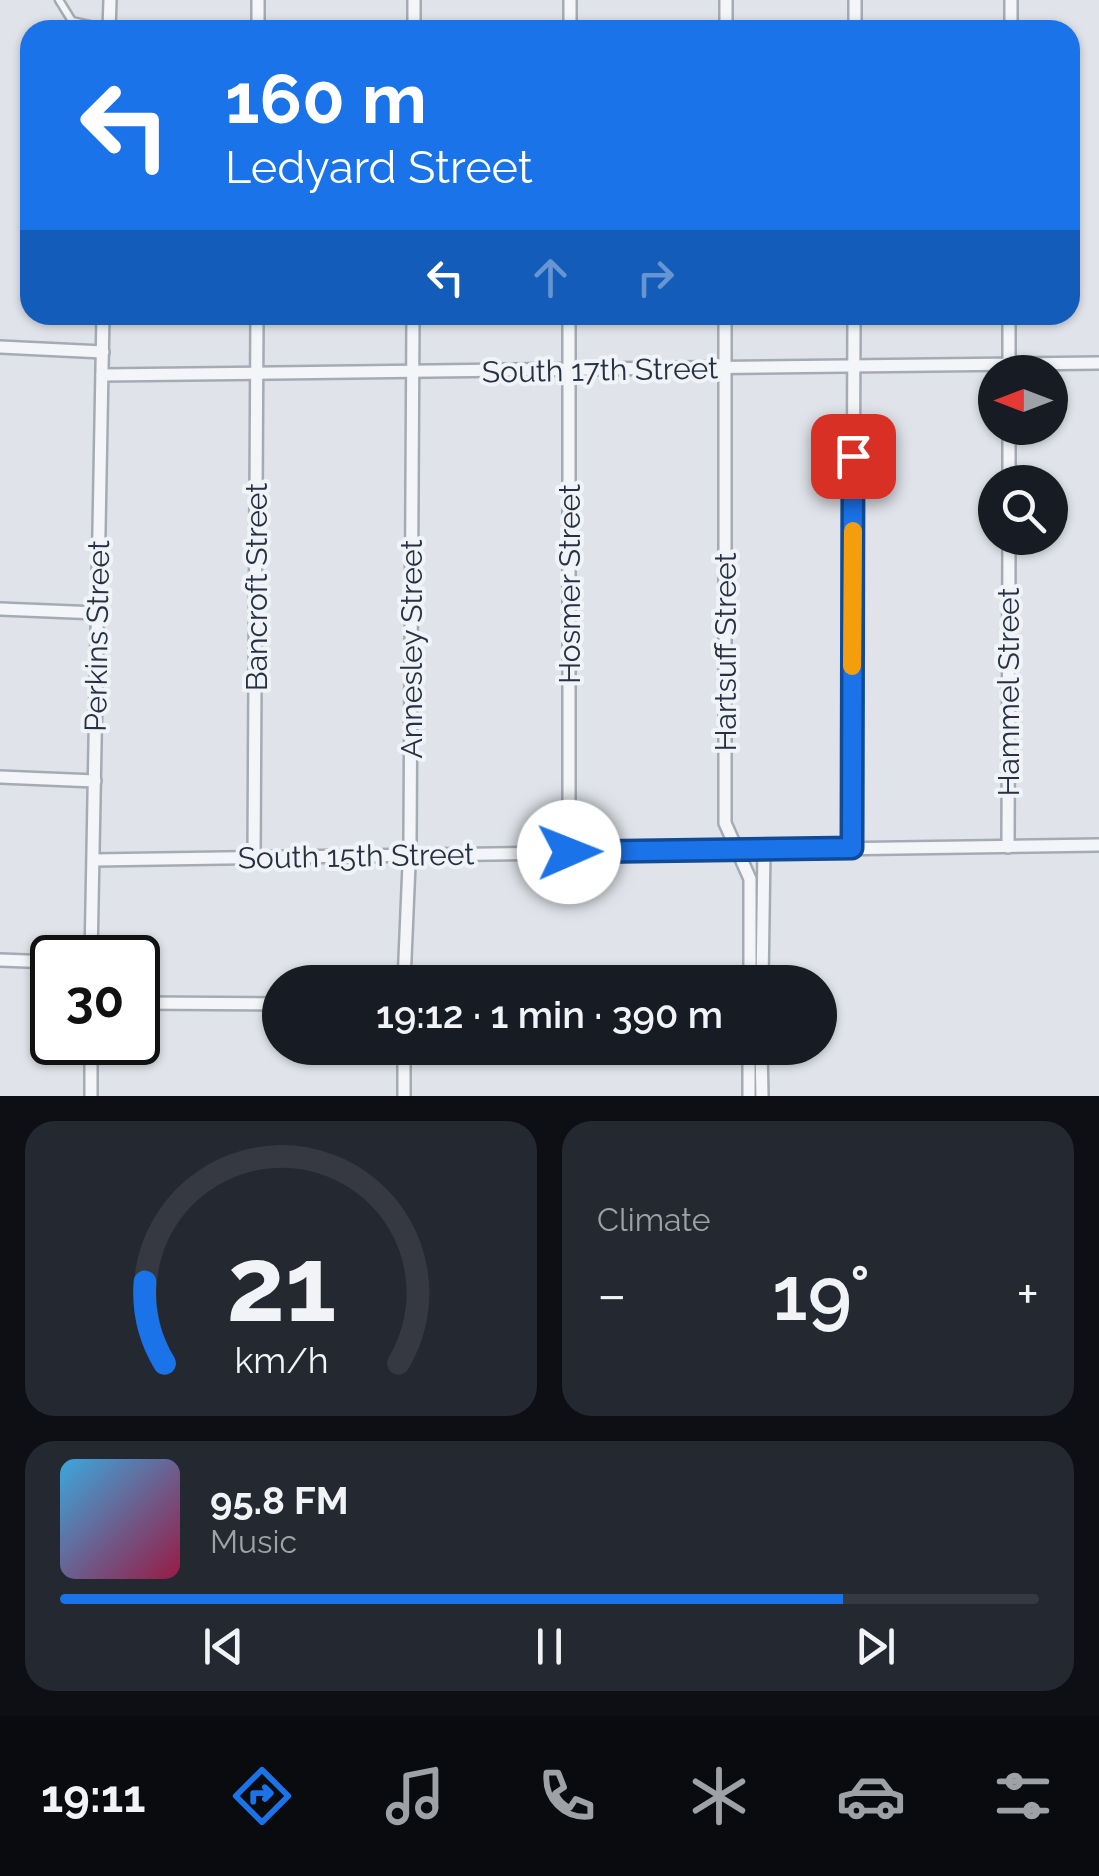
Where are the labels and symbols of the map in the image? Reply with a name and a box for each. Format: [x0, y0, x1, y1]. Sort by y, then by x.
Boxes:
street label: South 17th Street [482, 350, 718, 390]
north arrow [978, 355, 1068, 445]
pin [811, 414, 896, 499]
street label: Bancroft Street [239, 483, 274, 691]
street label: Hosmer Street [552, 484, 587, 684]
street label: Perkins Street [78, 540, 116, 732]
street label: Annesley Street [394, 540, 429, 758]
street label: Hartsuff Street [708, 553, 743, 751]
street label: Hammel Street [991, 587, 1026, 797]
position arrow [517, 800, 621, 904]
street label: South 15th Street [237, 836, 475, 876]
speed limit sign: 30 [30, 935, 160, 1065]

